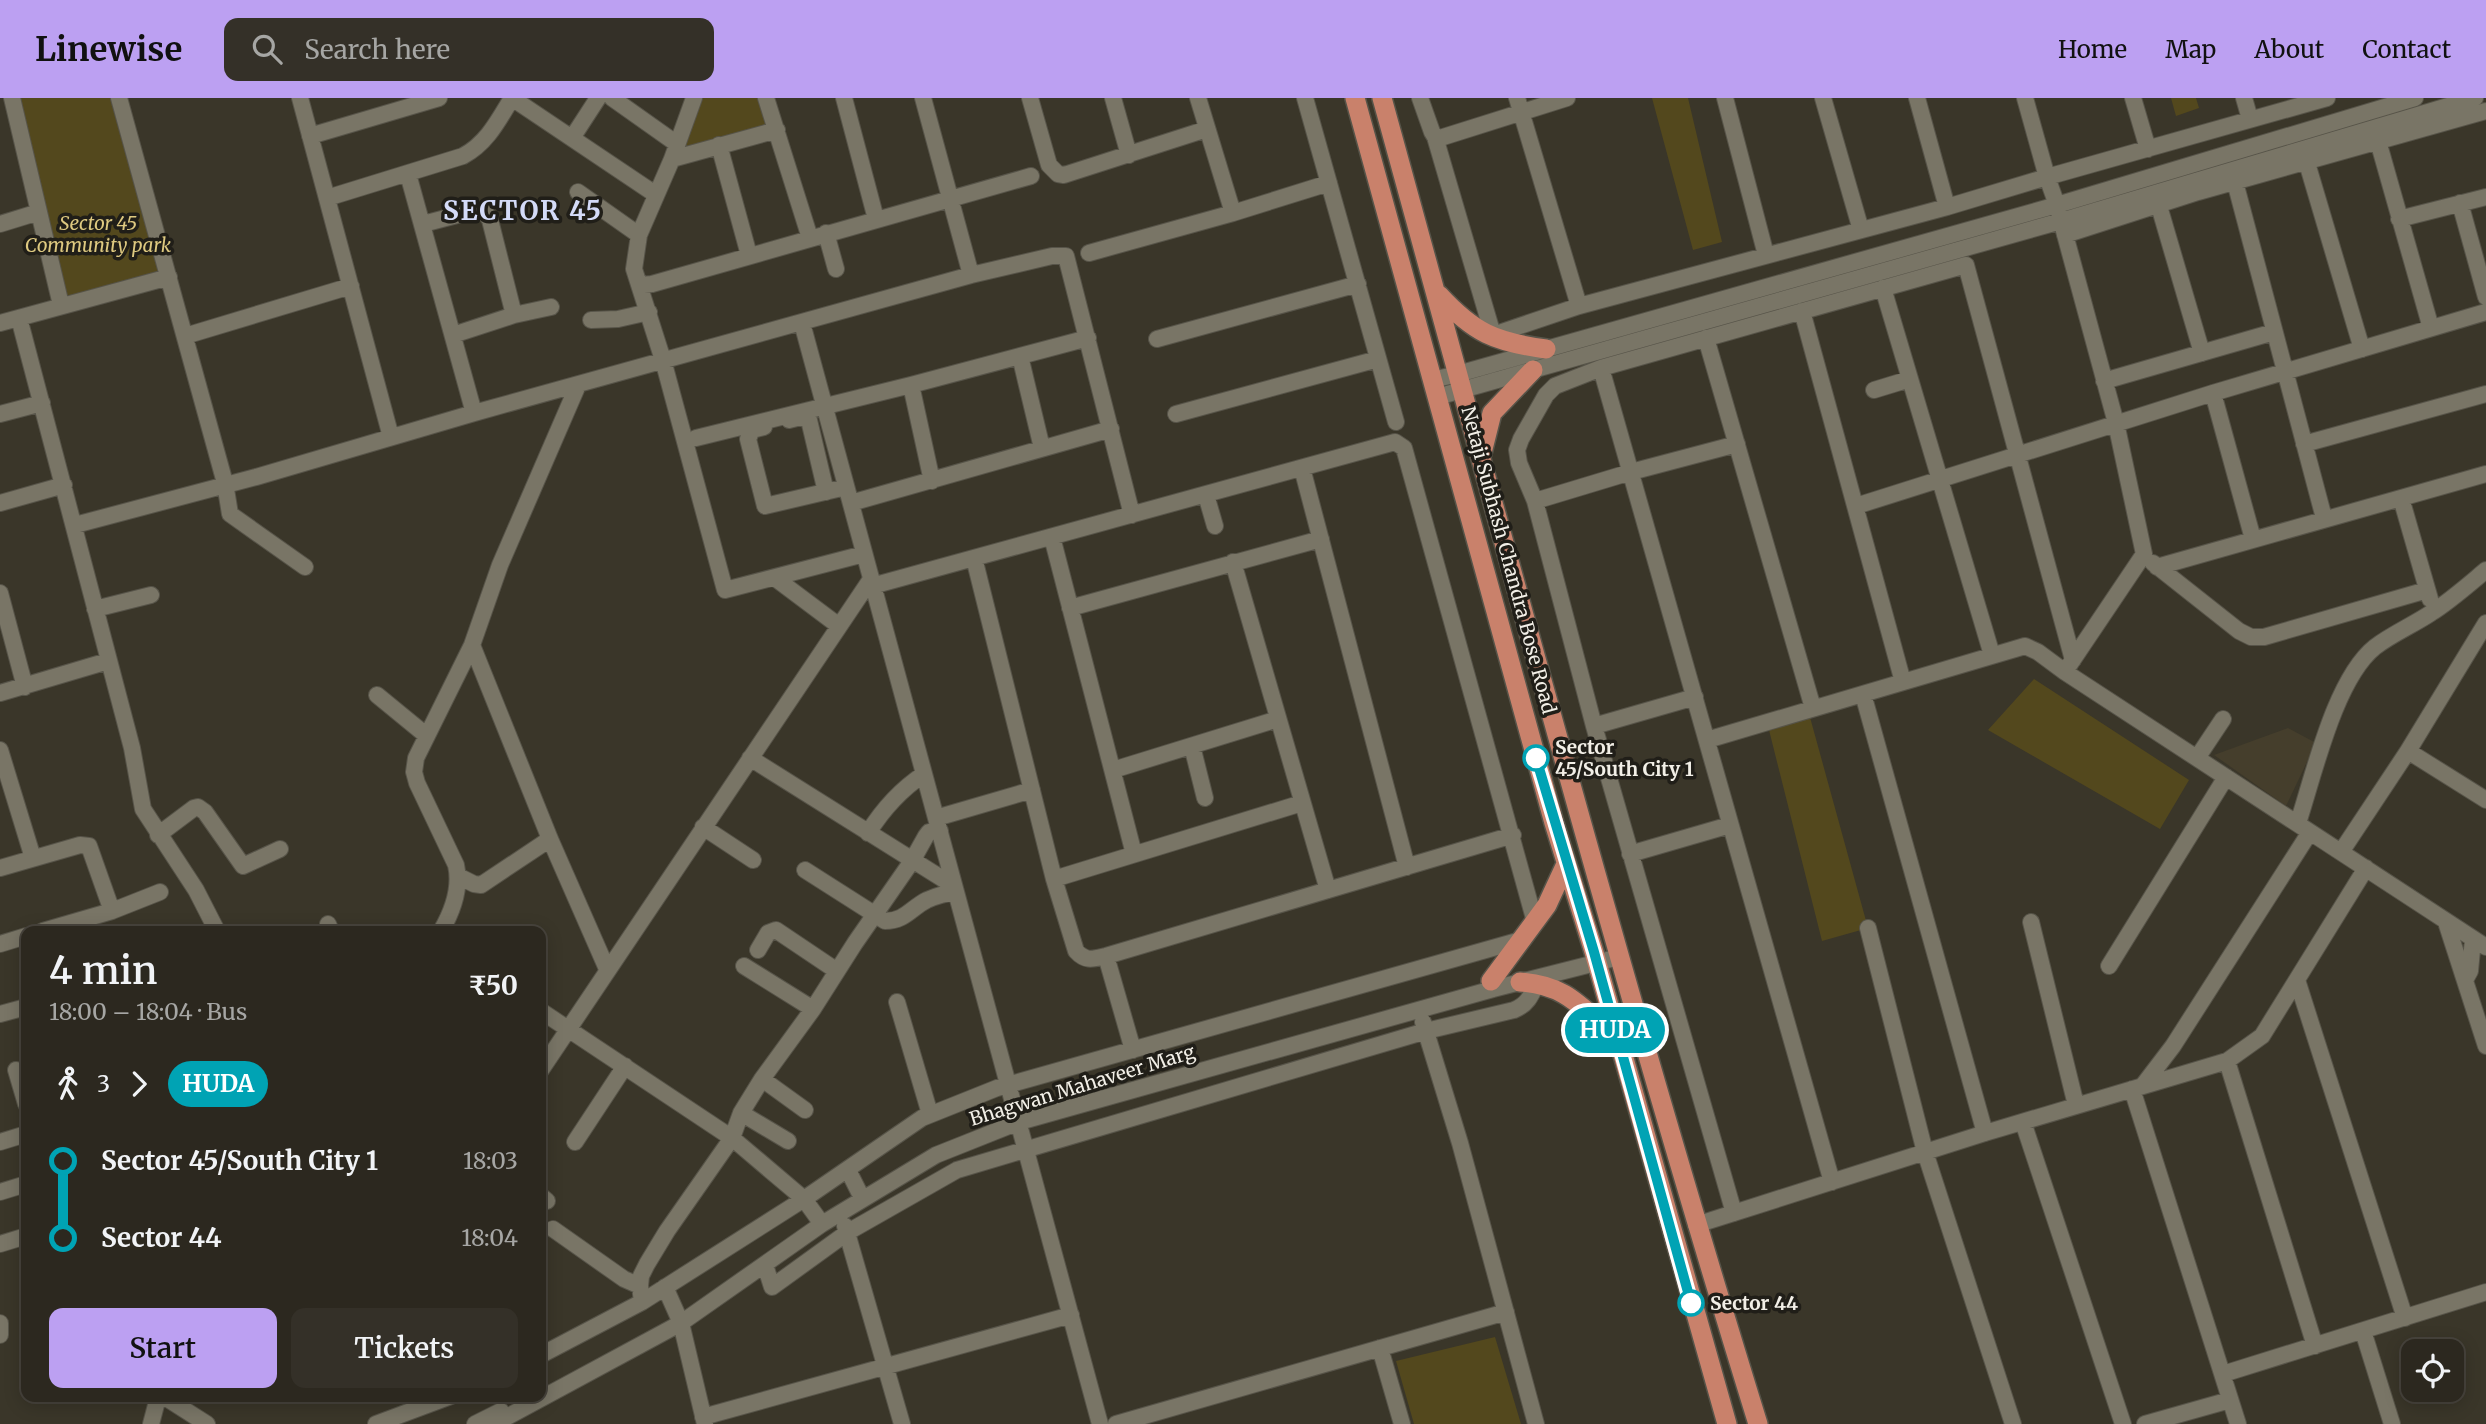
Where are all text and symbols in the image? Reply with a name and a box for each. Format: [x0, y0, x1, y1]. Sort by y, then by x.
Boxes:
search box [224, 18, 714, 81]
text: Linewise [35, 29, 182, 70]
icon: search [248, 30, 286, 68]
text: Search here [304, 33, 450, 66]
text: Home [2058, 34, 2127, 65]
text: Map [2165, 34, 2216, 65]
text: About [2254, 34, 2324, 65]
text: Contact [2362, 34, 2451, 65]
district label: SECTOR 45 [443, 194, 603, 227]
park label: Sector 45 Community park [25, 211, 172, 257]
street label: Netaji Subhash Chandra Bose Road [1456, 404, 1562, 716]
place label: Sector 45/South City 1 [1555, 735, 1694, 781]
marker: Sector 45/South City 1 [1523, 745, 1549, 771]
text: 4 min [49, 947, 158, 994]
text: ₹50 [468, 969, 518, 1002]
text: 18:00 – 18:04 · Bus [49, 997, 247, 1026]
line badge: HUDA [1566, 1007, 1664, 1053]
text: HUDA [1579, 1014, 1651, 1045]
street label: Bhagwan Mahaveer Marg [966, 1039, 1198, 1131]
icon: walk [49, 1065, 87, 1103]
icon: forward [120, 1065, 158, 1103]
text: HUDA [182, 1068, 254, 1099]
text: 3 [97, 1069, 110, 1098]
text: Sector 45/South City 1 [101, 1144, 378, 1177]
text: 18:03 [463, 1146, 518, 1175]
text: Sector 44 [101, 1221, 222, 1254]
text: 18:04 [461, 1223, 518, 1252]
marker: Sector 44 [1678, 1290, 1704, 1316]
place label: Sector 44 [1710, 1291, 1798, 1315]
button: Start [49, 1308, 277, 1388]
button: Tickets [291, 1308, 518, 1388]
map controls [2401, 1339, 2464, 1402]
button: locate [2401, 1339, 2464, 1402]

